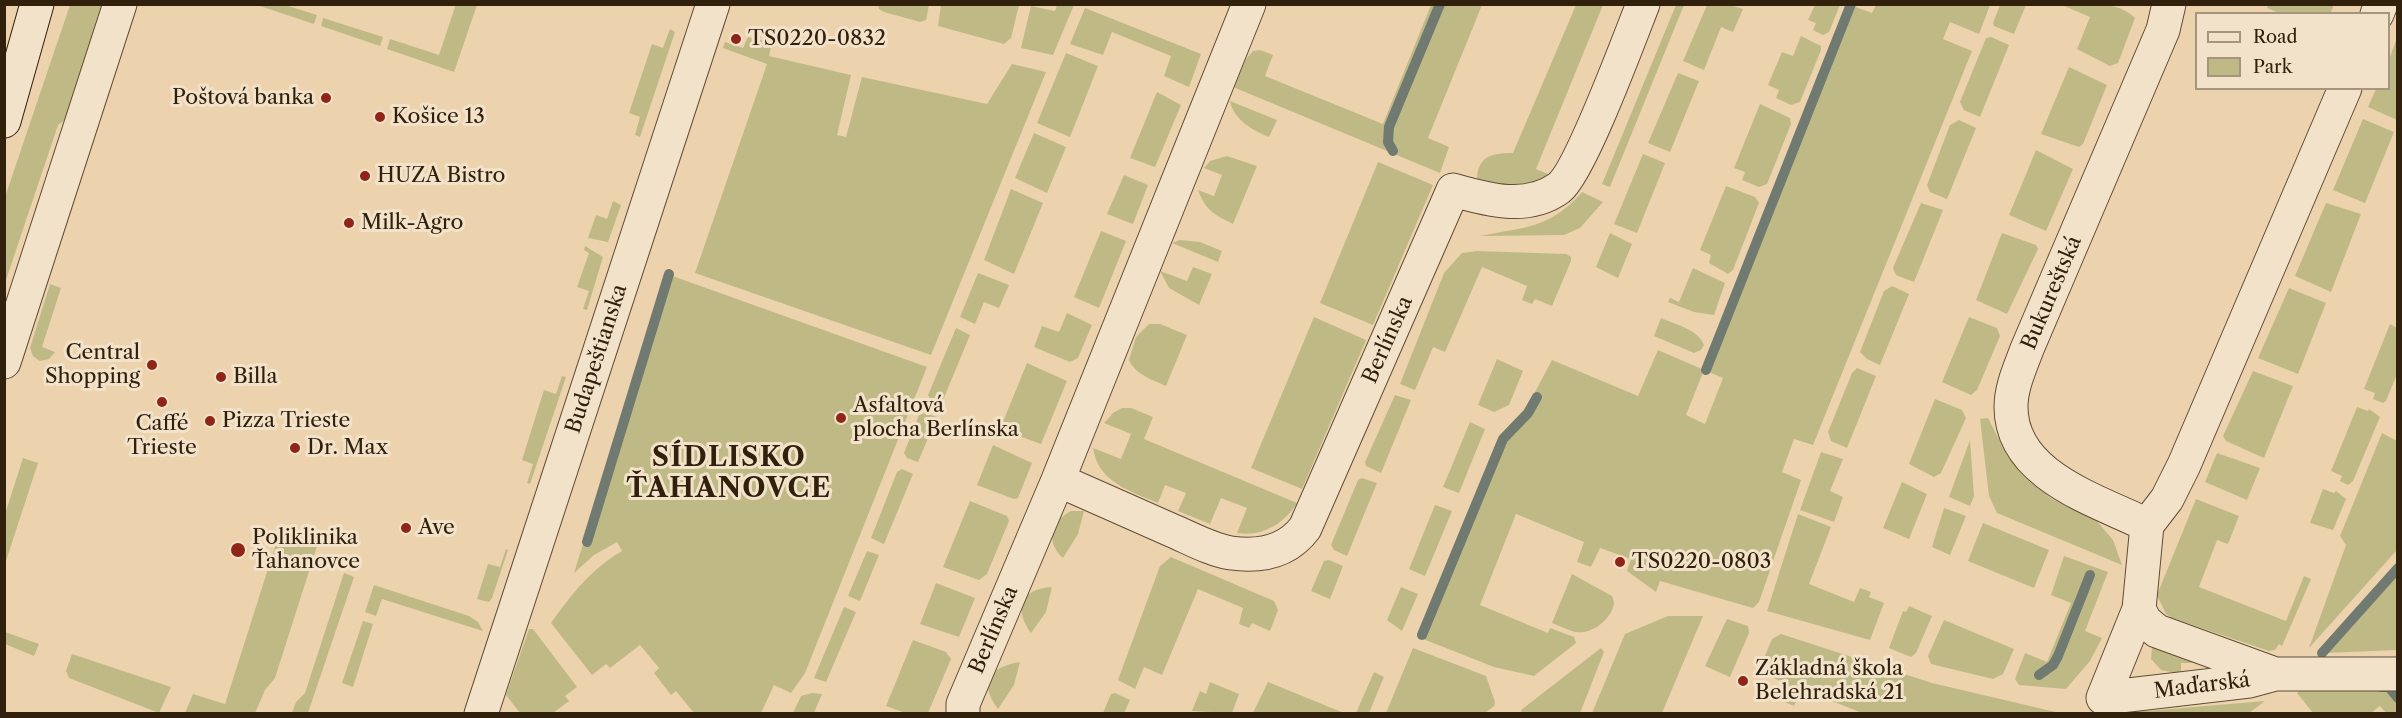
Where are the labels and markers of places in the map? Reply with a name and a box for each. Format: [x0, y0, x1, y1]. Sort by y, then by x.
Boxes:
place label: TS0220-0832 [748, 26, 886, 52]
marker: TS0220-0832 [729, 32, 743, 46]
place label: Poštová banka [172, 85, 314, 111]
marker: Poštová banka [319, 91, 333, 105]
place label: Košice 13 [392, 104, 485, 130]
marker: Košice 13 [373, 110, 387, 124]
place label: HUZA Bistro [377, 163, 505, 189]
marker: HUZA Bistro [358, 169, 372, 183]
place label: Milk-Agro [361, 210, 463, 236]
marker: Milk-Agro [342, 216, 356, 230]
place label: Central Shopping [45, 340, 140, 390]
marker: Central Shopping [145, 358, 159, 372]
place label: Billa [233, 364, 278, 390]
marker: Billa [214, 370, 228, 384]
place label: Asfaltová plocha Berlínska [853, 393, 1019, 443]
marker: Caffé Trieste [155, 395, 169, 409]
place label: Pizza Trieste [222, 408, 350, 434]
place label: Caffé Trieste [127, 411, 197, 461]
marker: Asfaltová plocha Berlínska [834, 411, 848, 425]
marker: Pizza Trieste [203, 414, 217, 428]
place label: Dr. Max [307, 435, 388, 461]
marker: Dr. Max [288, 441, 302, 455]
place label: Ave [418, 515, 455, 541]
marker: Ave [399, 521, 413, 535]
place label: Poliklinika Ťahanovce [252, 525, 360, 575]
marker: Poliklinika Ťahanovce [229, 541, 247, 559]
place label: TS0220-0803 [1632, 549, 1771, 575]
marker: TS0220-0803 [1613, 555, 1627, 569]
place label: Základná škola Belehradská 21 [1755, 656, 1904, 706]
marker: Základná škola Belehradská 21 [1736, 674, 1750, 688]

